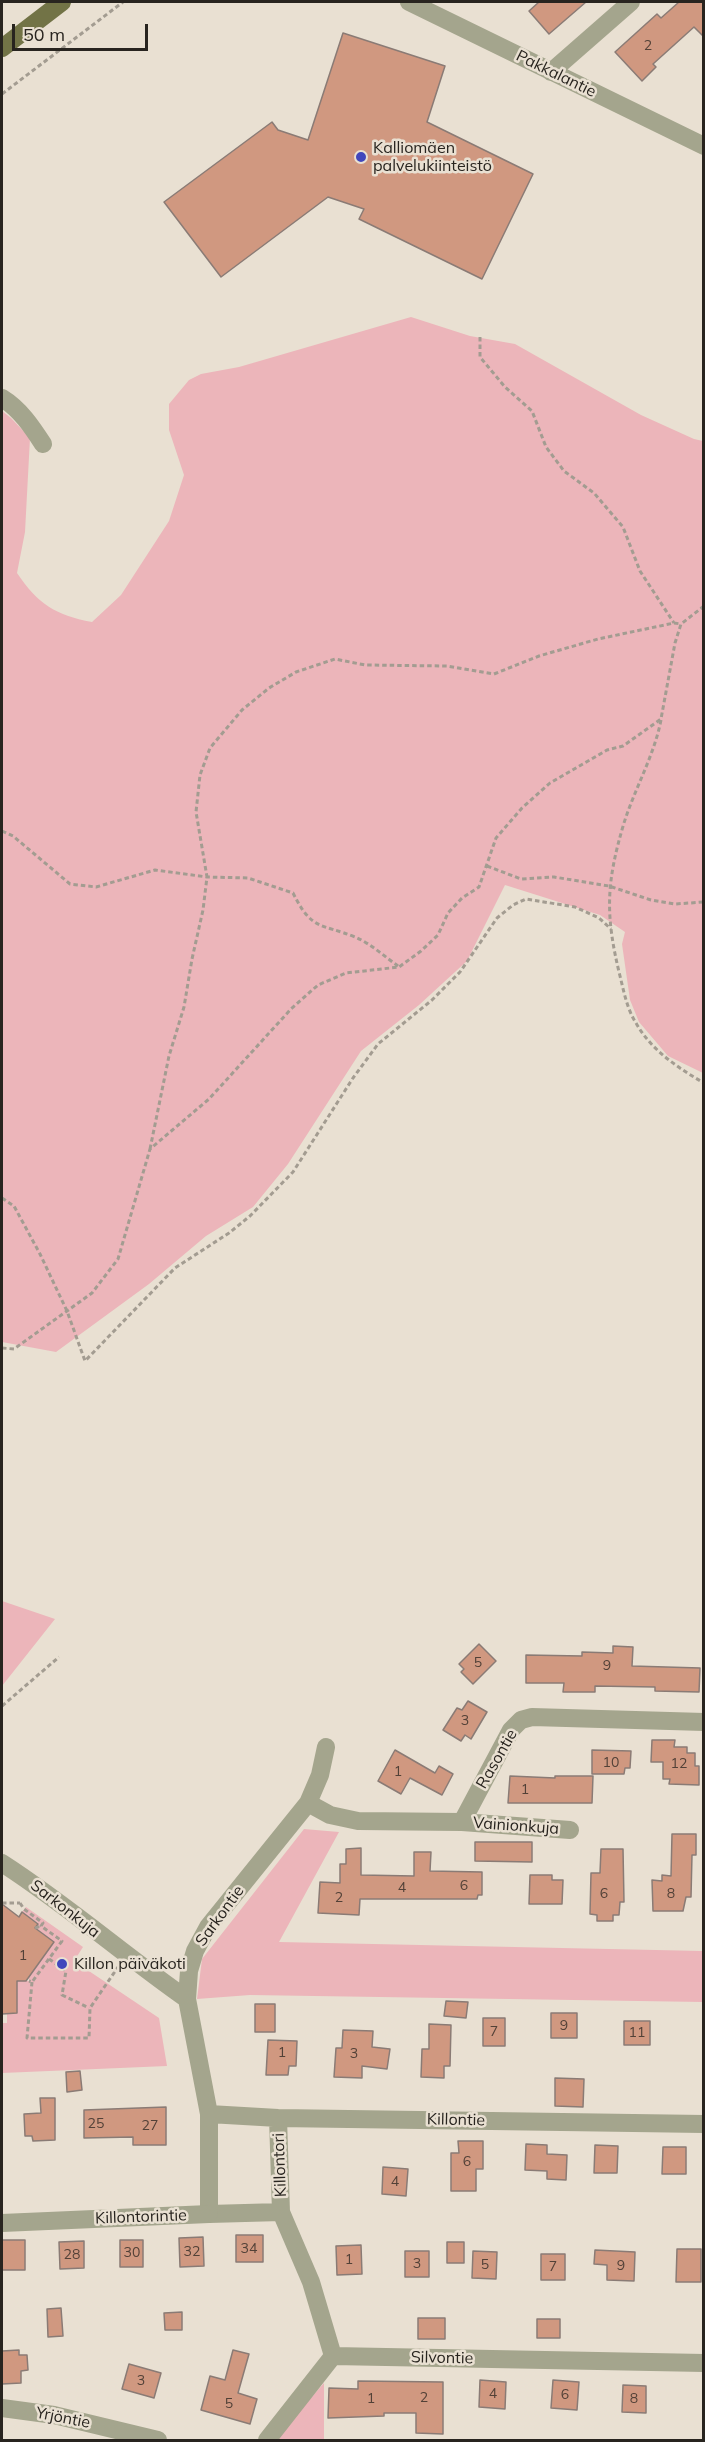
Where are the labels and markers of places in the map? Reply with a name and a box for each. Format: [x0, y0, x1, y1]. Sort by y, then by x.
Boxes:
place label: Kalliomäen palvelukiinteistö [373, 138, 492, 176]
marker: Kalliomäen palvelukiinteistö [354, 150, 368, 164]
place label: Killon päiväkoti [74, 1954, 186, 1974]
marker: Killon päiväkoti [55, 1957, 69, 1971]

